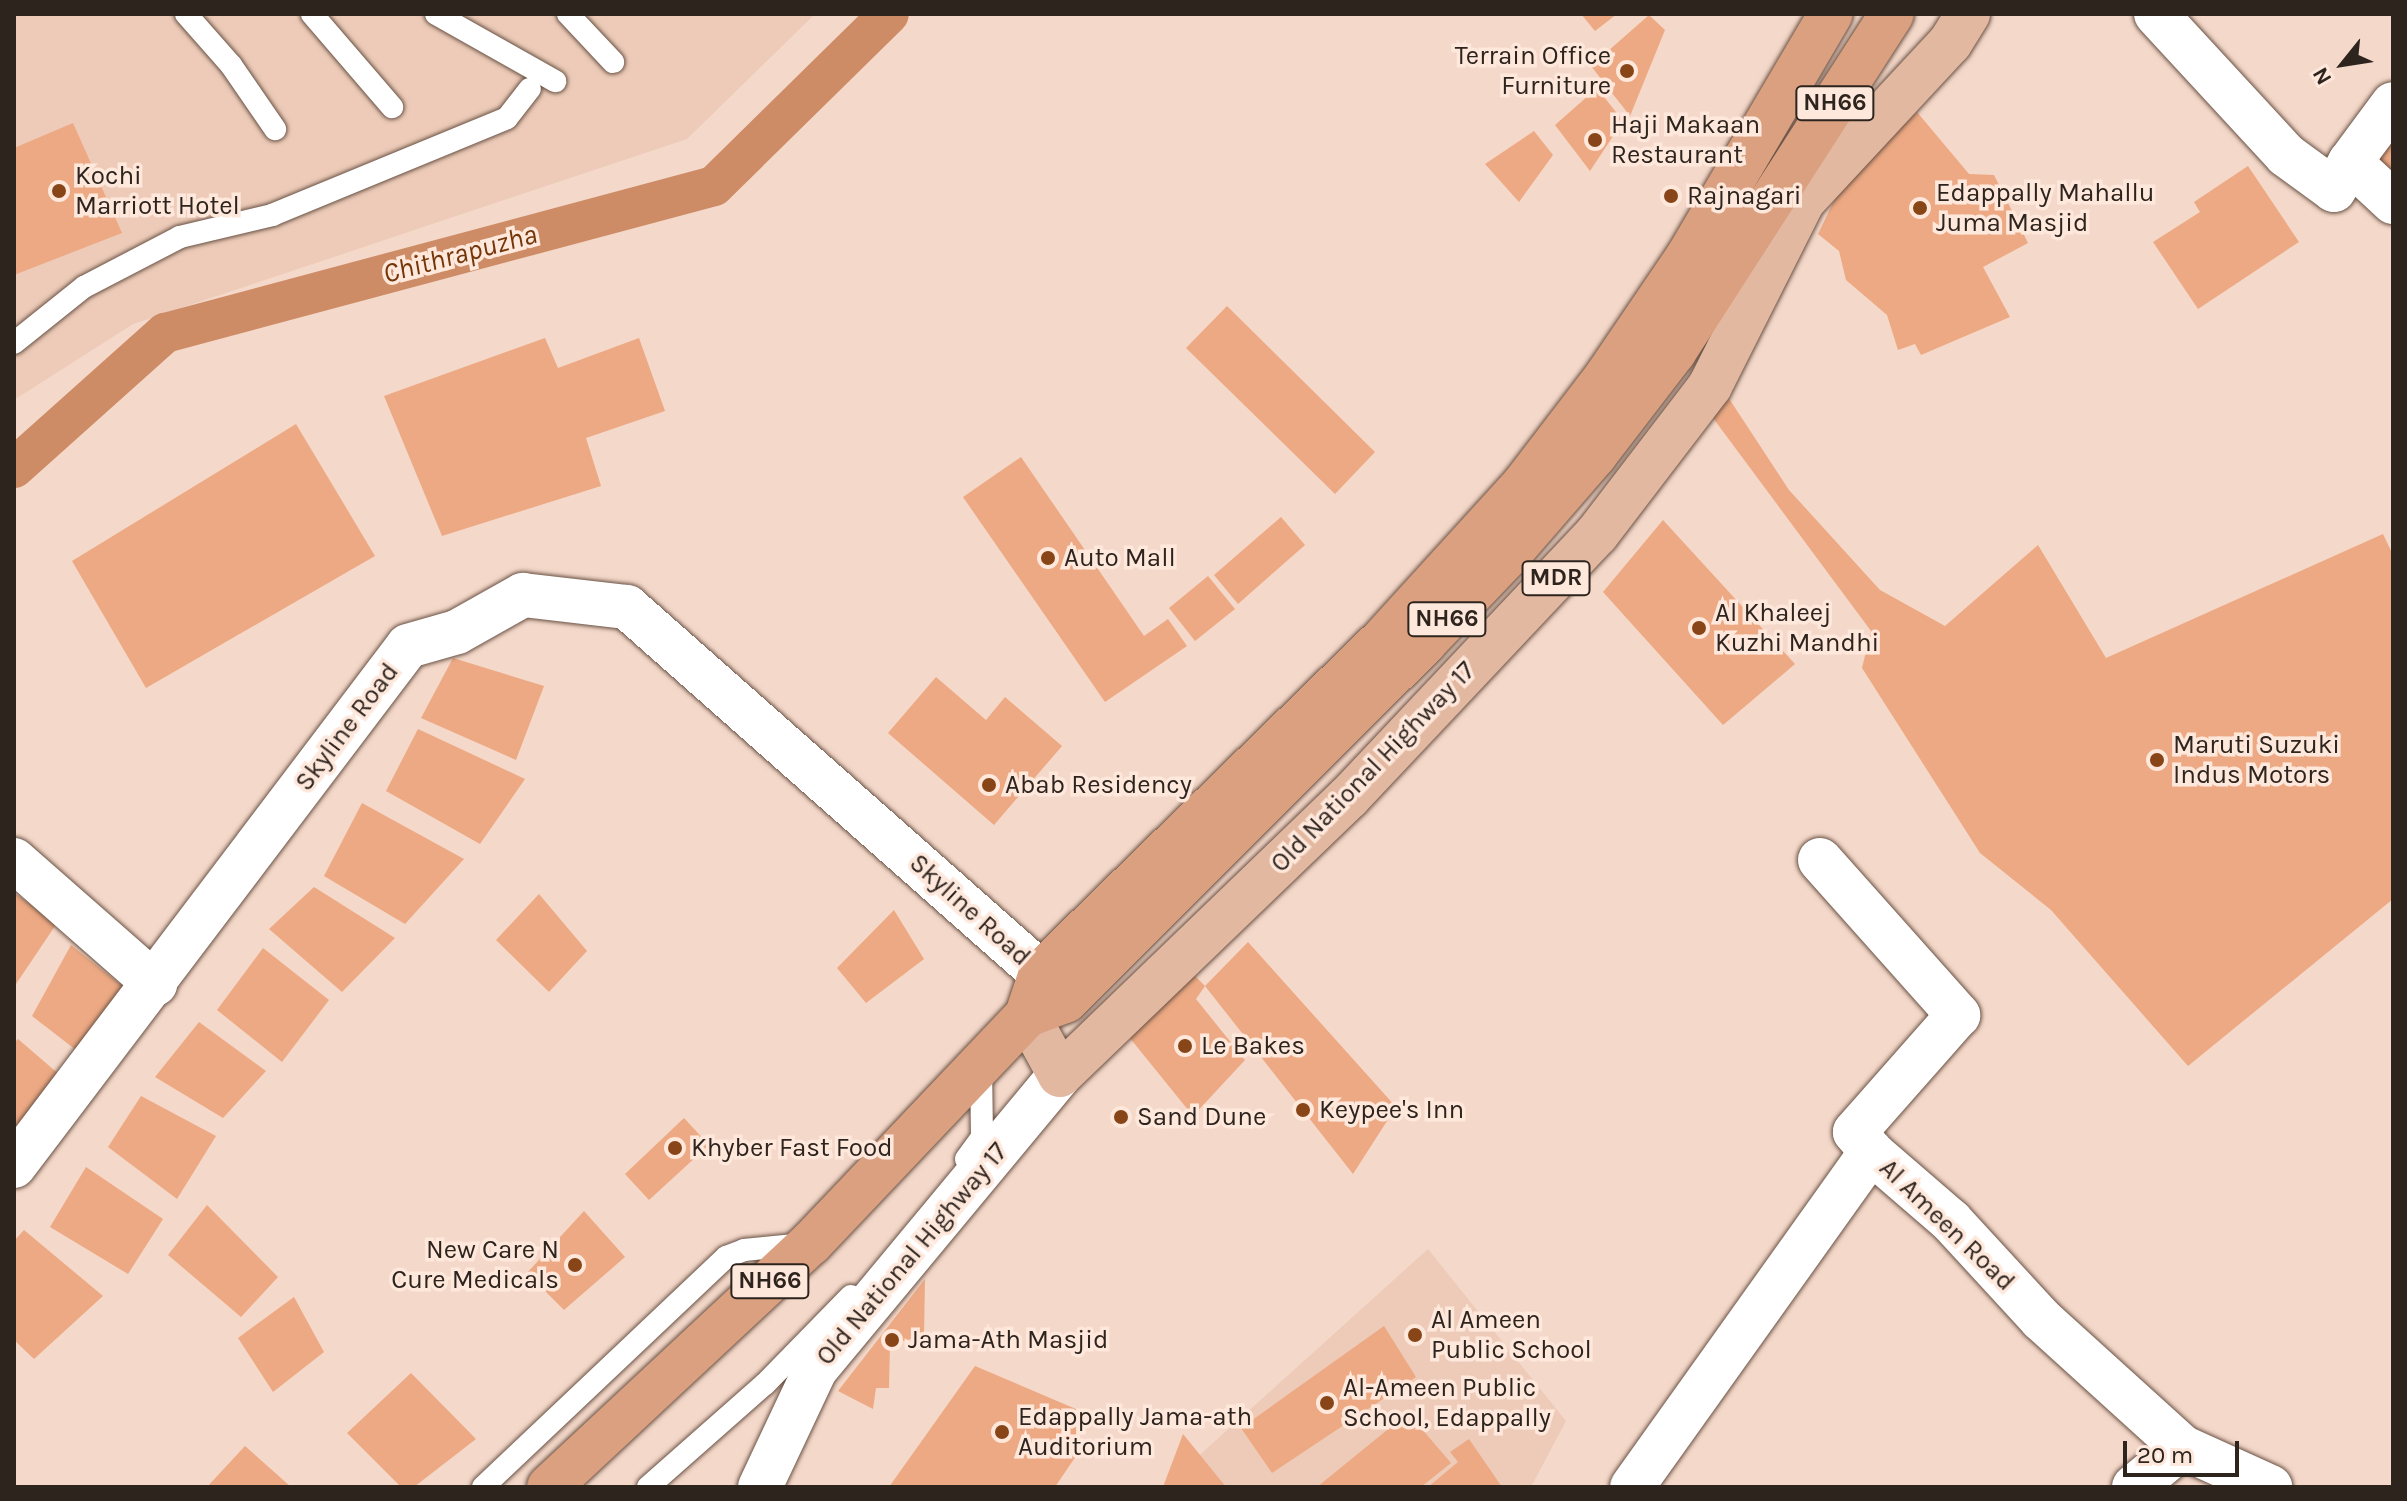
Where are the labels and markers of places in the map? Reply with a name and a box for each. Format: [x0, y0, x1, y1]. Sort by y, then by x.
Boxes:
place label: Terrain Office Furniture [1455, 40, 1611, 102]
marker: Terrain Office Furniture [1618, 62, 1636, 80]
place label: Haji Makaan Restaurant [1611, 109, 1760, 170]
marker: Haji Makaan Restaurant [1586, 131, 1604, 149]
place label: Kochi Marriott Hotel [75, 160, 240, 222]
place label: Edappally Mahallu Juma Masjid [1936, 177, 2155, 238]
place label: Rajnagari [1687, 180, 1802, 212]
marker: Kochi Marriott Hotel [50, 182, 68, 200]
marker: Rajnagari [1662, 187, 1680, 205]
marker: Edappally Mahallu Juma Masjid [1911, 199, 1929, 217]
place label: Auto Mall [1064, 542, 1176, 574]
marker: Auto Mall [1039, 549, 1057, 567]
place label: Al Khaleej Kuzhi Mandhi [1715, 597, 1879, 658]
marker: Al Khaleej Kuzhi Mandhi [1690, 619, 1708, 637]
place label: Maruti Suzuki Indus Motors [2173, 729, 2340, 790]
marker: Maruti Suzuki Indus Motors [2148, 751, 2166, 769]
place label: Abab Residency [1005, 769, 1192, 801]
marker: Abab Residency [980, 776, 998, 794]
place label: Le Bakes [1201, 1030, 1305, 1062]
marker: Le Bakes [1176, 1037, 1194, 1055]
place label: Keypee's Inn [1319, 1094, 1464, 1126]
place label: Sand Dune [1137, 1101, 1266, 1133]
marker: Keypee's Inn [1294, 1101, 1312, 1119]
marker: Sand Dune [1112, 1108, 1130, 1126]
place label: Khyber Fast Food [691, 1132, 893, 1164]
marker: Khyber Fast Food [666, 1139, 684, 1157]
place label: New Care N Cure Medicals [391, 1234, 559, 1296]
marker: New Care N Cure Medicals [566, 1256, 584, 1274]
place label: Al Ameen Public School [1431, 1304, 1592, 1366]
place label: Jama-Ath Masjid [908, 1324, 1108, 1356]
marker: Al Ameen Public School [1406, 1326, 1424, 1344]
marker: Jama-Ath Masjid [883, 1331, 901, 1349]
place label: Al-Ameen Public School, Edappally [1343, 1372, 1551, 1434]
marker: Al-Ameen Public School, Edappally [1318, 1394, 1336, 1412]
place label: Edappally Jama-ath Auditorium [1018, 1401, 1252, 1462]
marker: Edappally Jama-ath Auditorium [993, 1423, 1011, 1441]

